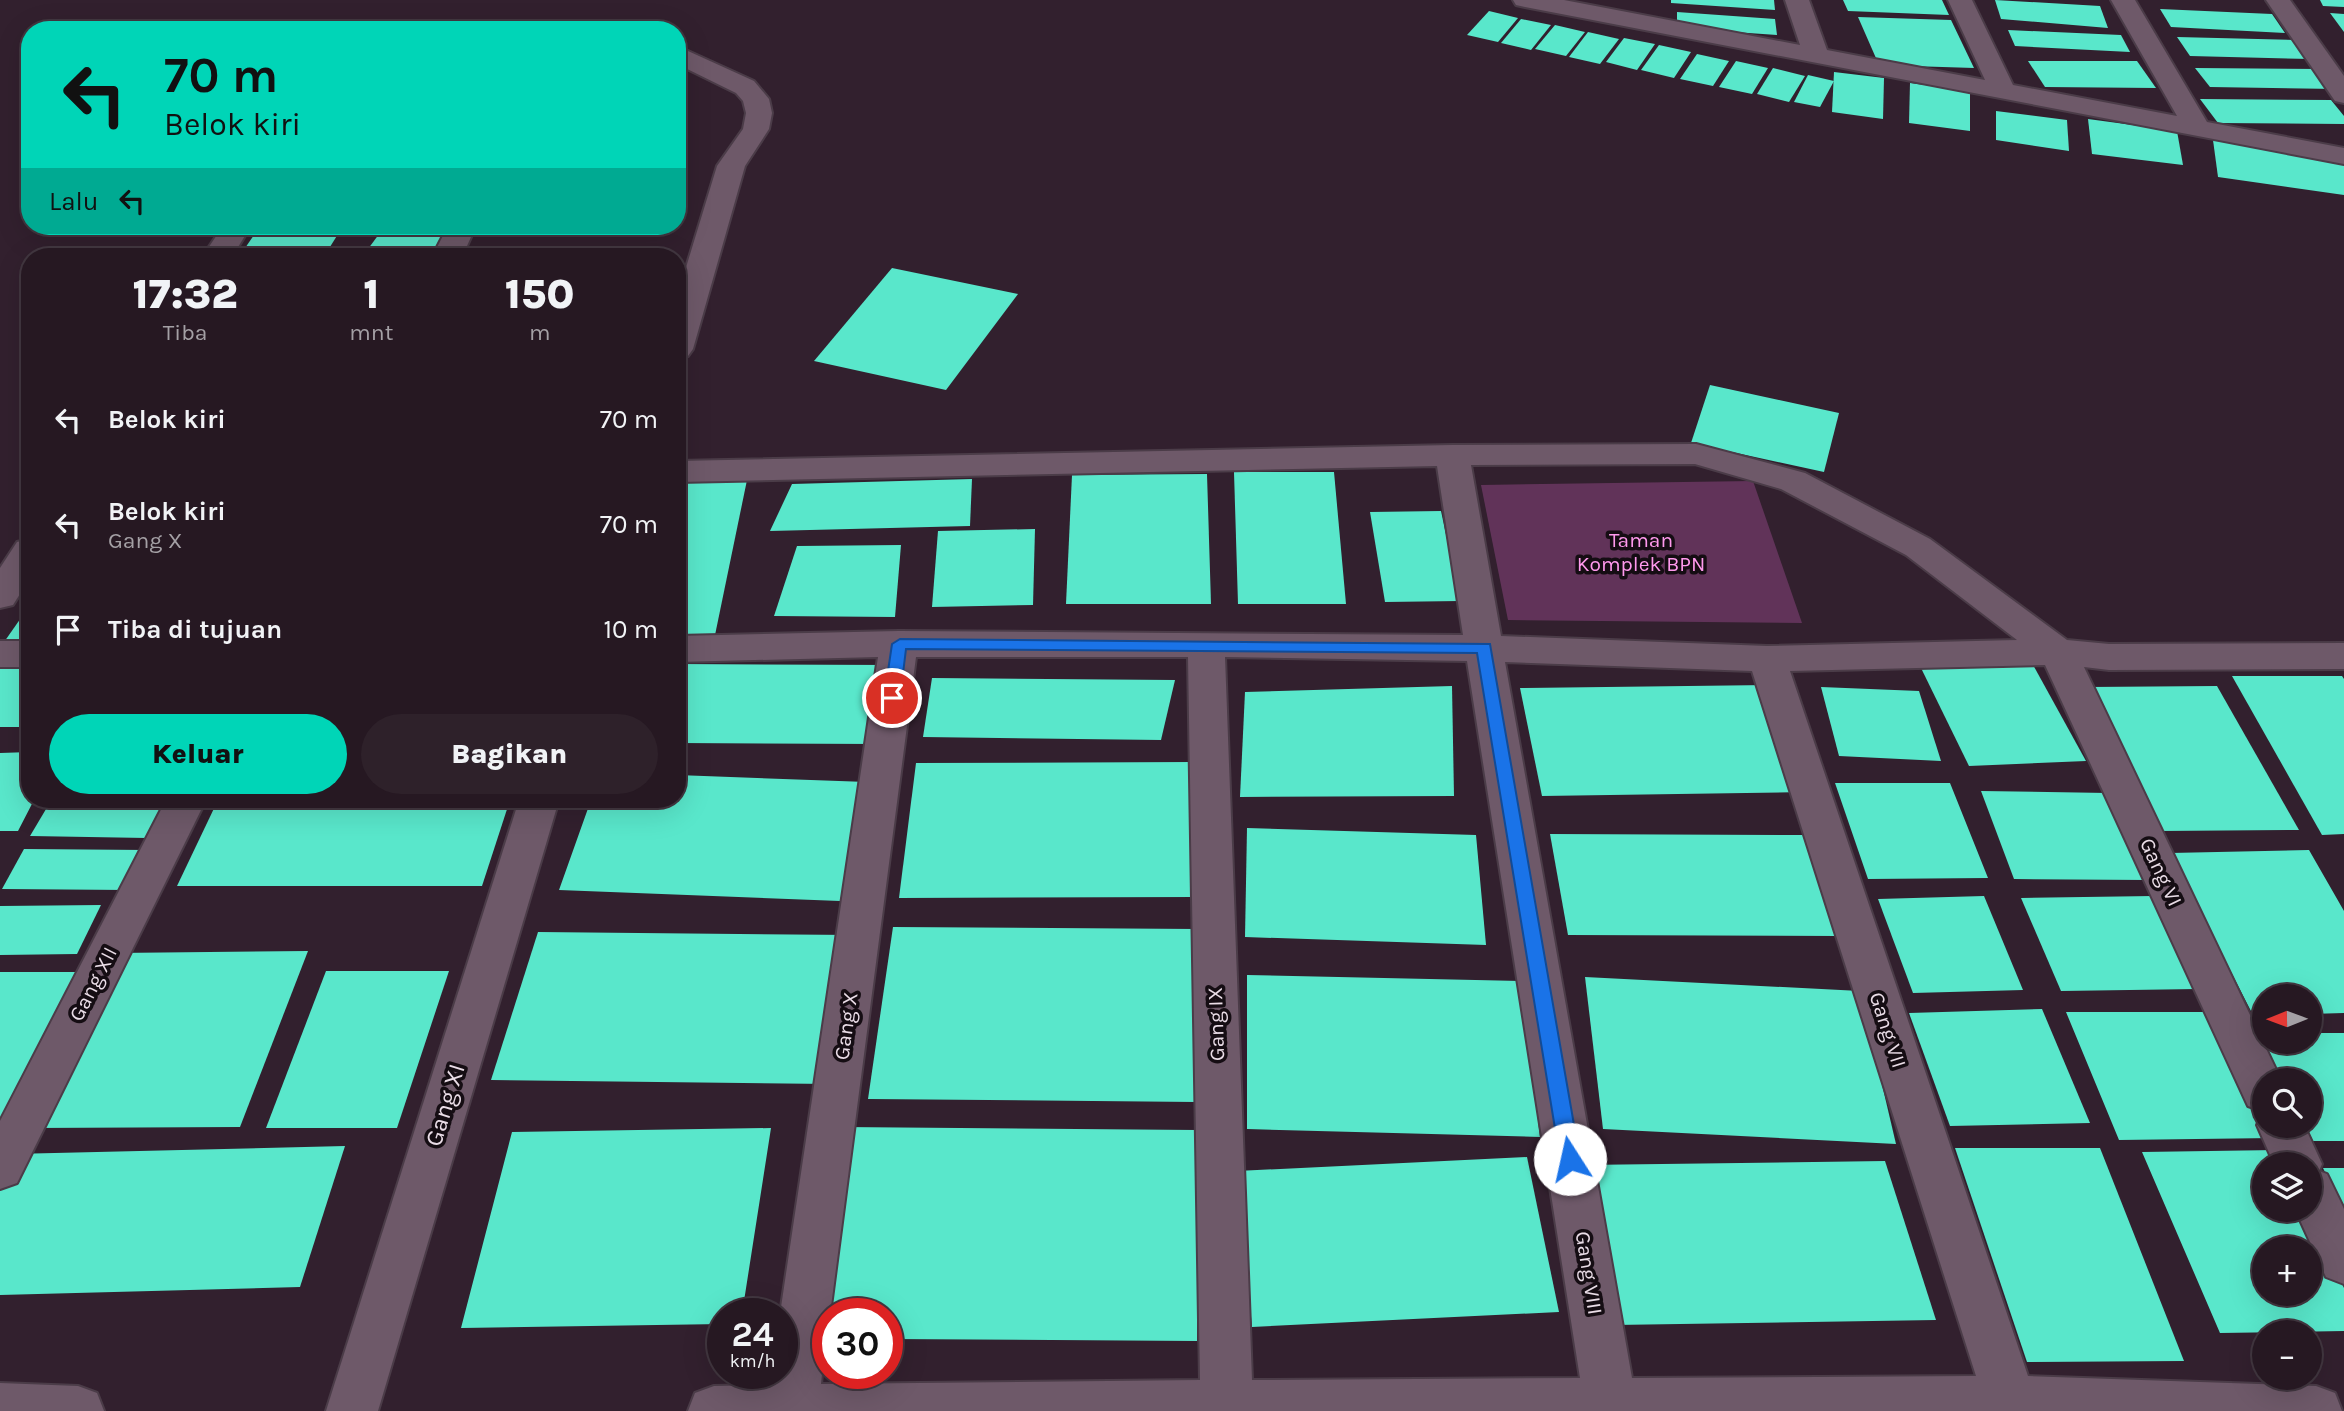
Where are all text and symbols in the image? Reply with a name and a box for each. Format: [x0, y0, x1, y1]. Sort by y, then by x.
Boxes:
text: 70 m [164, 47, 278, 104]
icon: left [49, 49, 140, 140]
text: Belok kiri [164, 106, 301, 143]
icon: left [113, 182, 151, 220]
text: Lalu [49, 186, 99, 217]
text: 17:32 [132, 269, 238, 319]
text: 1 [363, 269, 379, 319]
text: 150 [505, 269, 575, 319]
text: Tiba [163, 319, 207, 346]
text: mnt [349, 319, 393, 346]
text: m [529, 319, 550, 346]
icon: left [49, 401, 87, 439]
text: Belok kiri [108, 404, 226, 435]
text: 70 m [600, 404, 658, 435]
text: Belok kiri [108, 496, 226, 527]
icon: left [49, 506, 87, 544]
text: 70 m [600, 509, 658, 540]
text: Gang X [108, 527, 183, 554]
park label: Taman Komplek BPN [1577, 528, 1705, 576]
icon: arrive [49, 611, 87, 649]
text: Tiba di tujuan [108, 614, 282, 645]
text: 10 m [603, 614, 658, 645]
pin [862, 668, 922, 728]
icon: arrive [873, 679, 911, 717]
button: Keluar [49, 714, 347, 794]
button: Bagikan [361, 714, 658, 794]
street label: Gang VI [2135, 834, 2187, 910]
street label: Gang XII [64, 943, 122, 1025]
north arrow [2252, 984, 2322, 1054]
map controls [2252, 984, 2322, 1390]
street label: Gang IX [1203, 987, 1229, 1061]
street label: Gang VII [1865, 989, 1911, 1071]
street label: Gang X [829, 991, 863, 1061]
street label: Gang XI [419, 1060, 471, 1150]
button: search [2252, 1068, 2322, 1138]
position arrow [1533, 1122, 1607, 1196]
button: layers [2252, 1152, 2322, 1222]
street label: Gang VIII [1571, 1230, 1607, 1316]
button: + [2252, 1236, 2322, 1306]
speed limit sign: 30 [812, 1298, 903, 1389]
text: 24 [732, 1314, 774, 1355]
button: − [2252, 1320, 2322, 1390]
text: km/h [730, 1350, 775, 1372]

